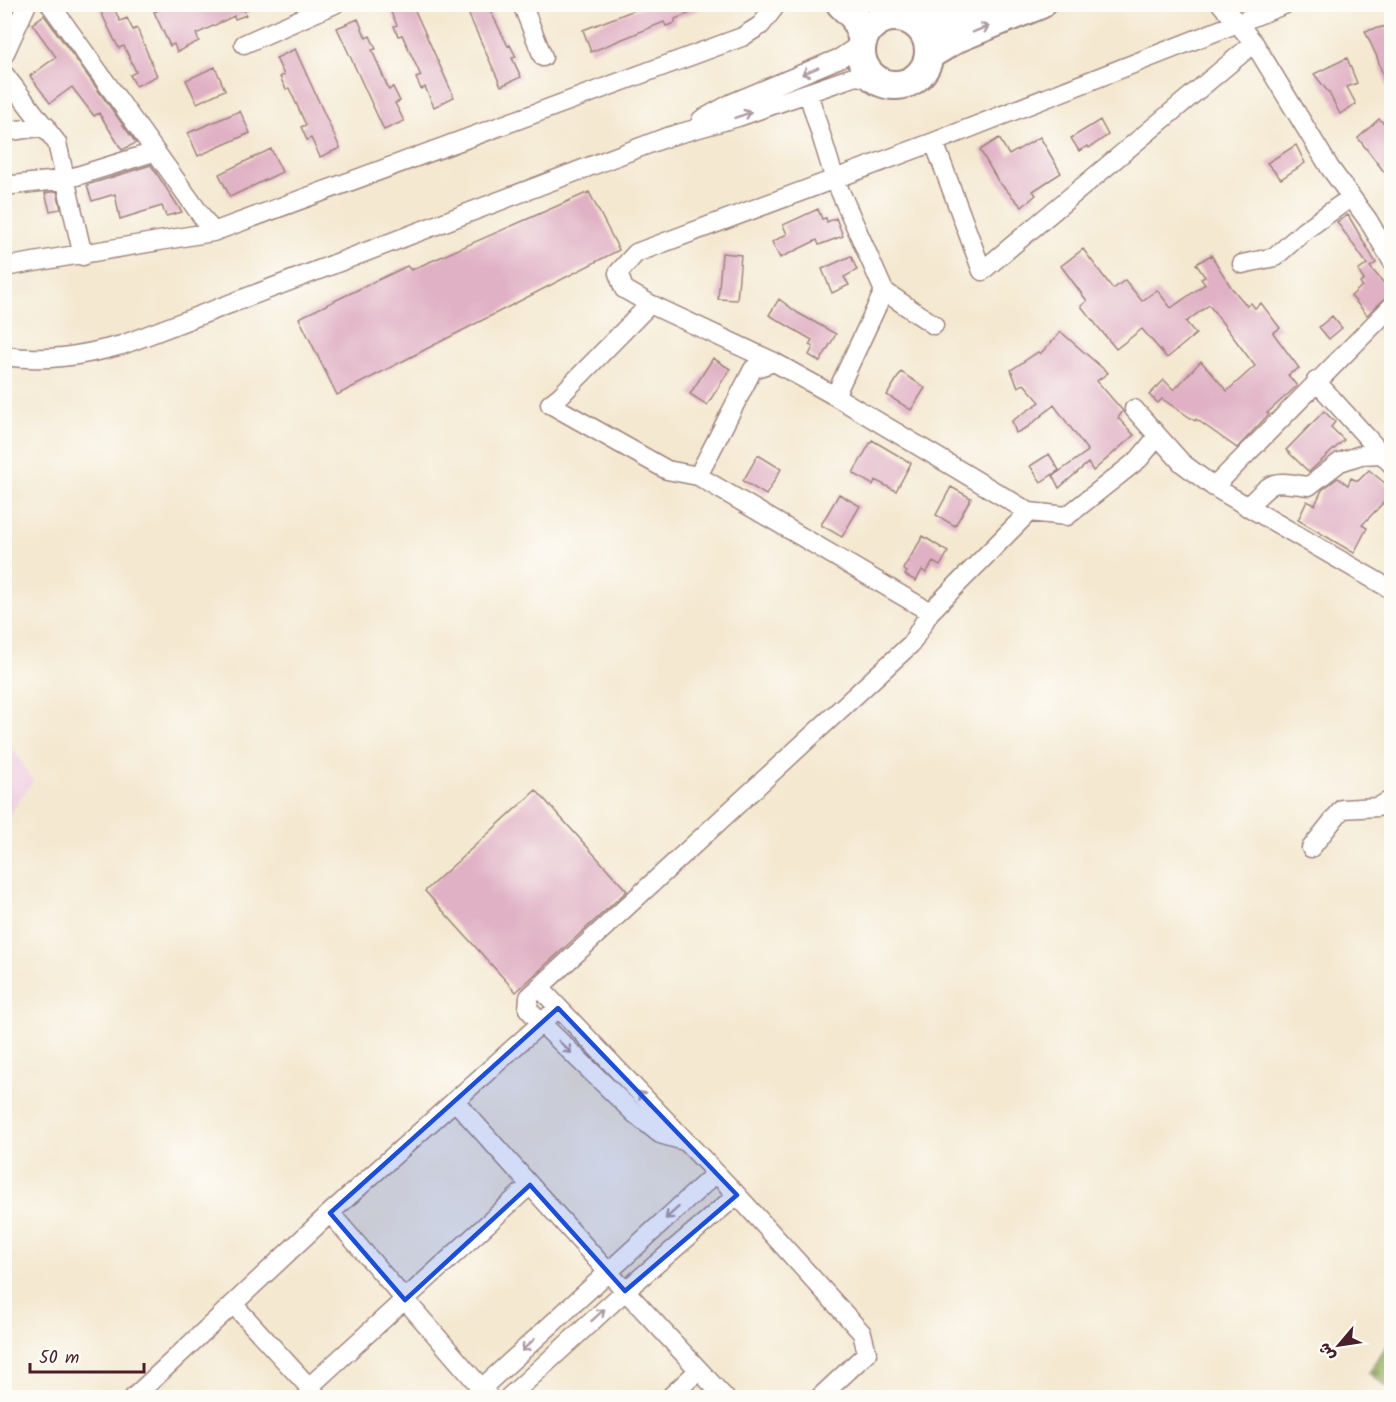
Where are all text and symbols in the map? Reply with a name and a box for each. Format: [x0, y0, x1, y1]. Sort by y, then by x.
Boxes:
one-way arrow [971, 22, 990, 33]
one-way arrow [801, 66, 819, 77]
one-way arrow [733, 109, 752, 120]
one-way arrow [558, 1039, 573, 1054]
one-way arrow [637, 1091, 651, 1106]
one-way arrow [664, 1206, 679, 1220]
one-way arrow [590, 1309, 605, 1323]
north arrow [1309, 1315, 1369, 1375]
scale bar [30, 1336, 144, 1374]
one-way arrow [520, 1338, 535, 1352]
text: ش [1312, 1338, 1342, 1365]
text: 50 m [39, 1344, 79, 1373]

